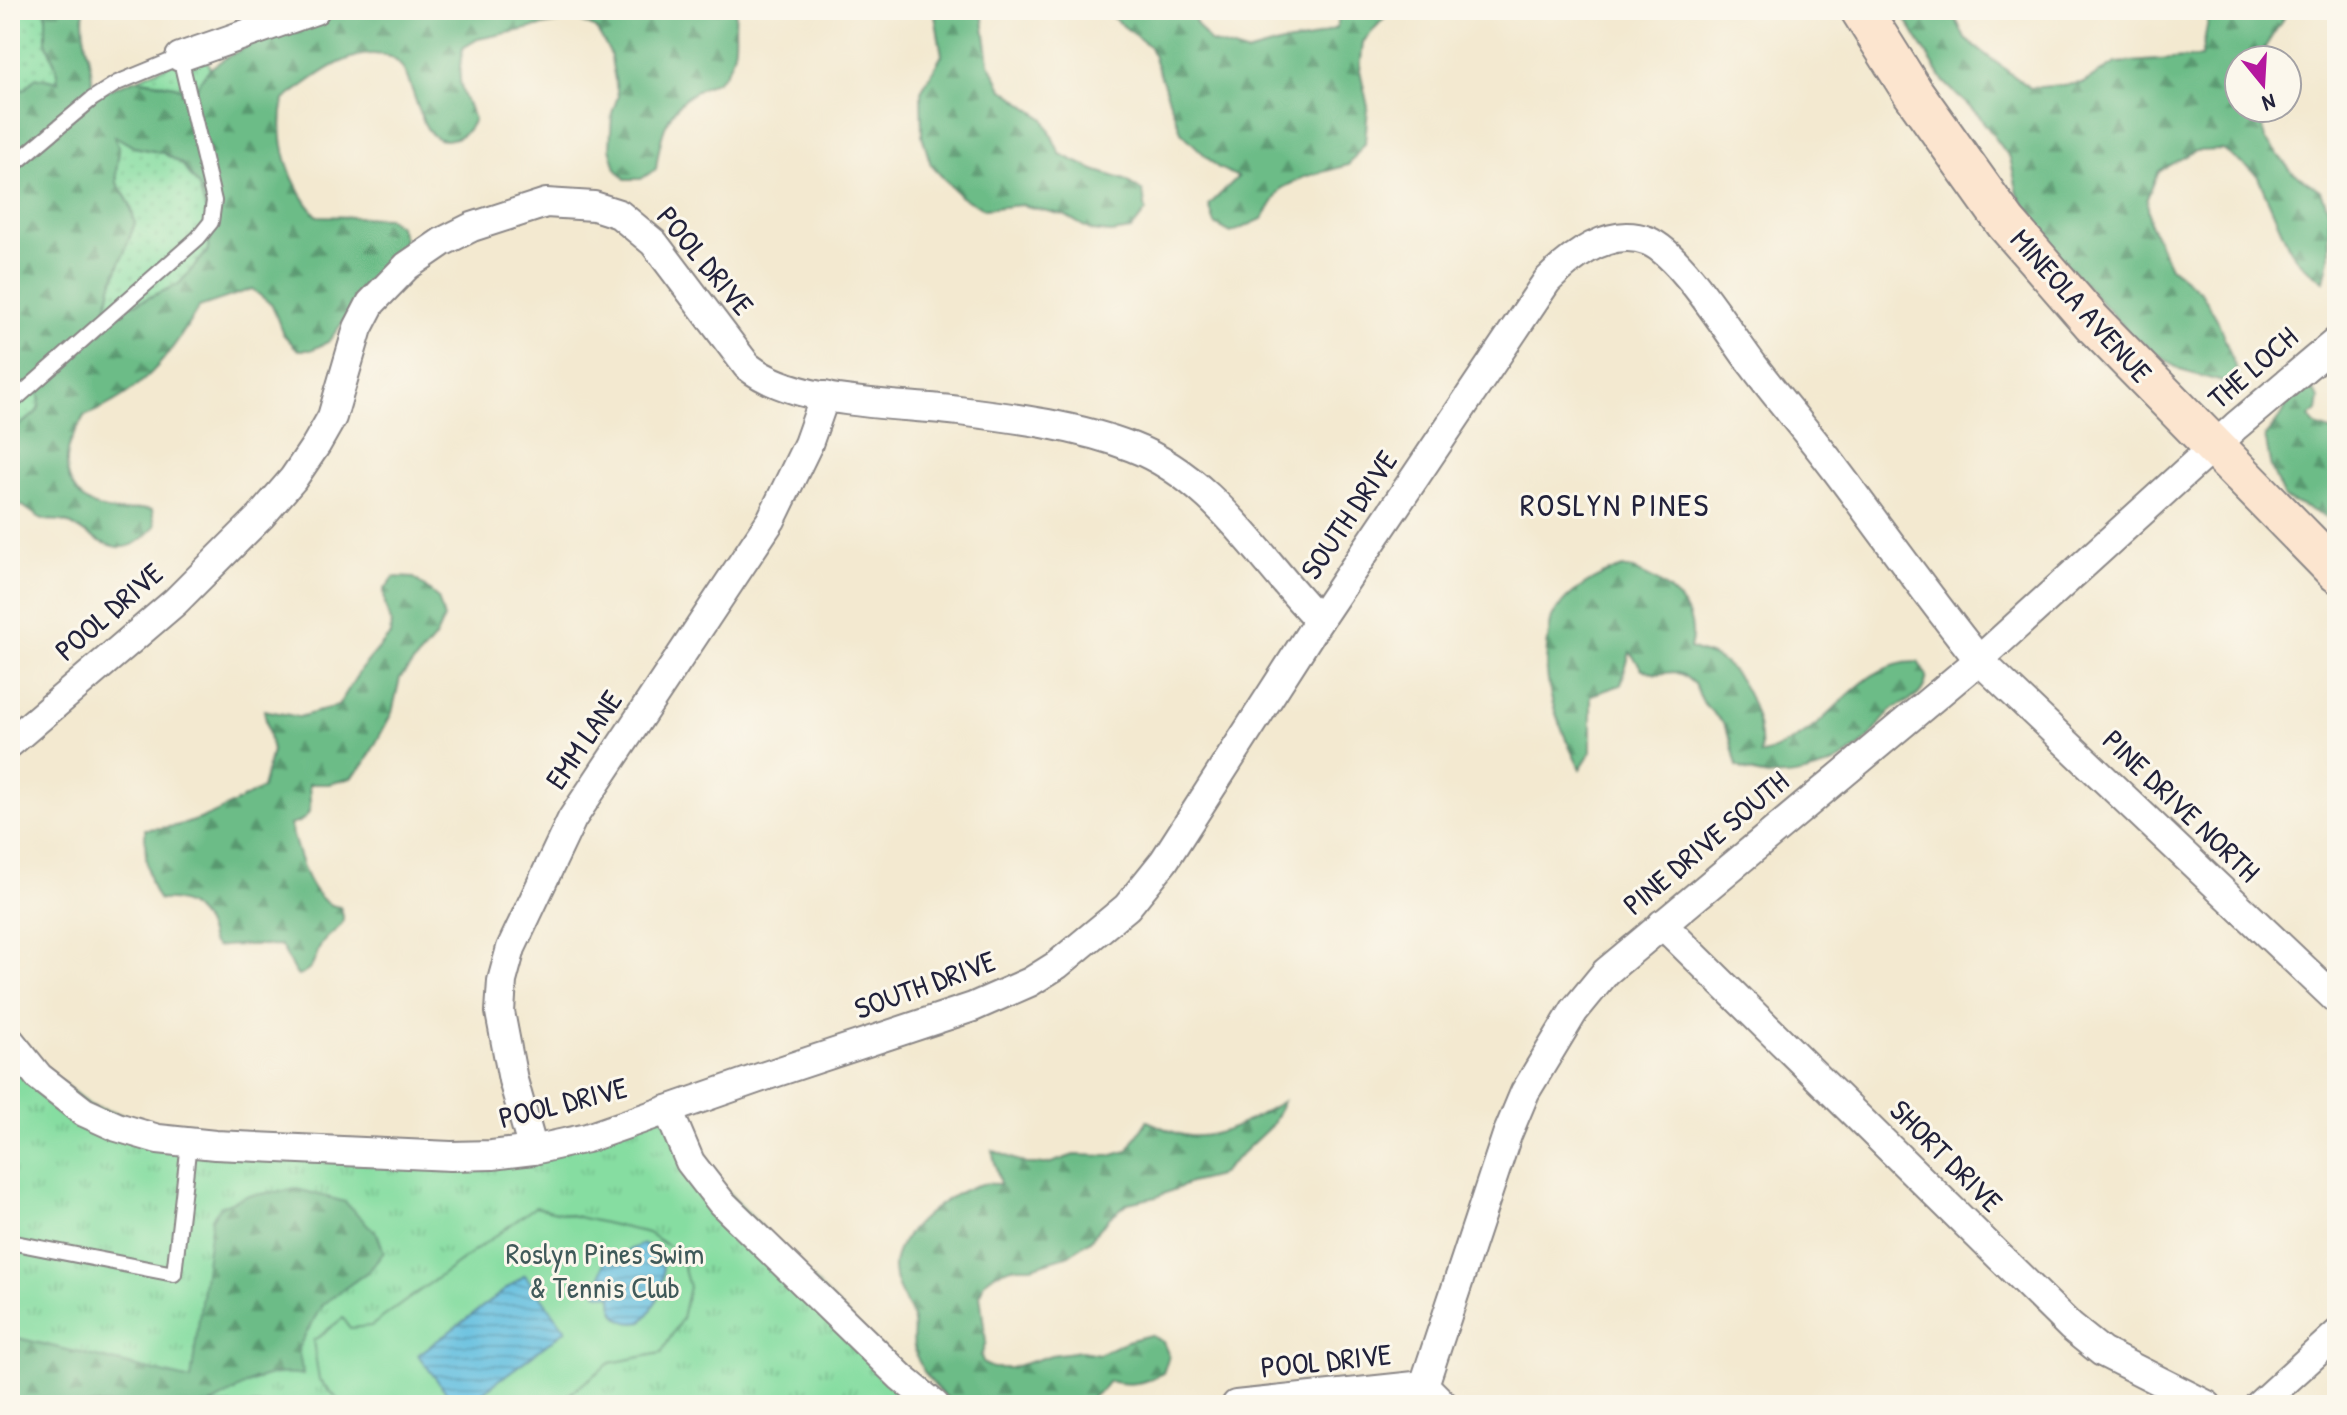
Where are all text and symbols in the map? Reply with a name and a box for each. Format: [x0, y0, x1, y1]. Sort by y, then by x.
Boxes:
north arrow [2223, 44, 2303, 124]
text: N [2259, 87, 2279, 119]
street label: POOL DRIVE [648, 197, 763, 323]
street label: MINEOLA AVENUE [2002, 220, 2162, 391]
street label: THE LOCH [2199, 317, 2306, 417]
street label: SOUTH DRIVE [1290, 442, 1406, 587]
district label: ROSLYN PINES [1520, 483, 1710, 526]
street label: POOL DRIVE [46, 553, 171, 669]
street label: EMM LANE [536, 682, 631, 797]
street label: PINE DRIVE NORTH [2094, 720, 2269, 890]
street label: PINE DRIVE SOUTH [1614, 761, 1797, 923]
street label: SOUTH DRIVE [849, 940, 1001, 1028]
street label: POOL DRIVE [494, 1067, 631, 1137]
street label: SHORT DRIVE [1882, 1090, 2012, 1220]
park label: Roslyn Pines Swim & Tennis Club [506, 1233, 704, 1307]
street label: POOL DRIVE [1259, 1333, 1393, 1387]

